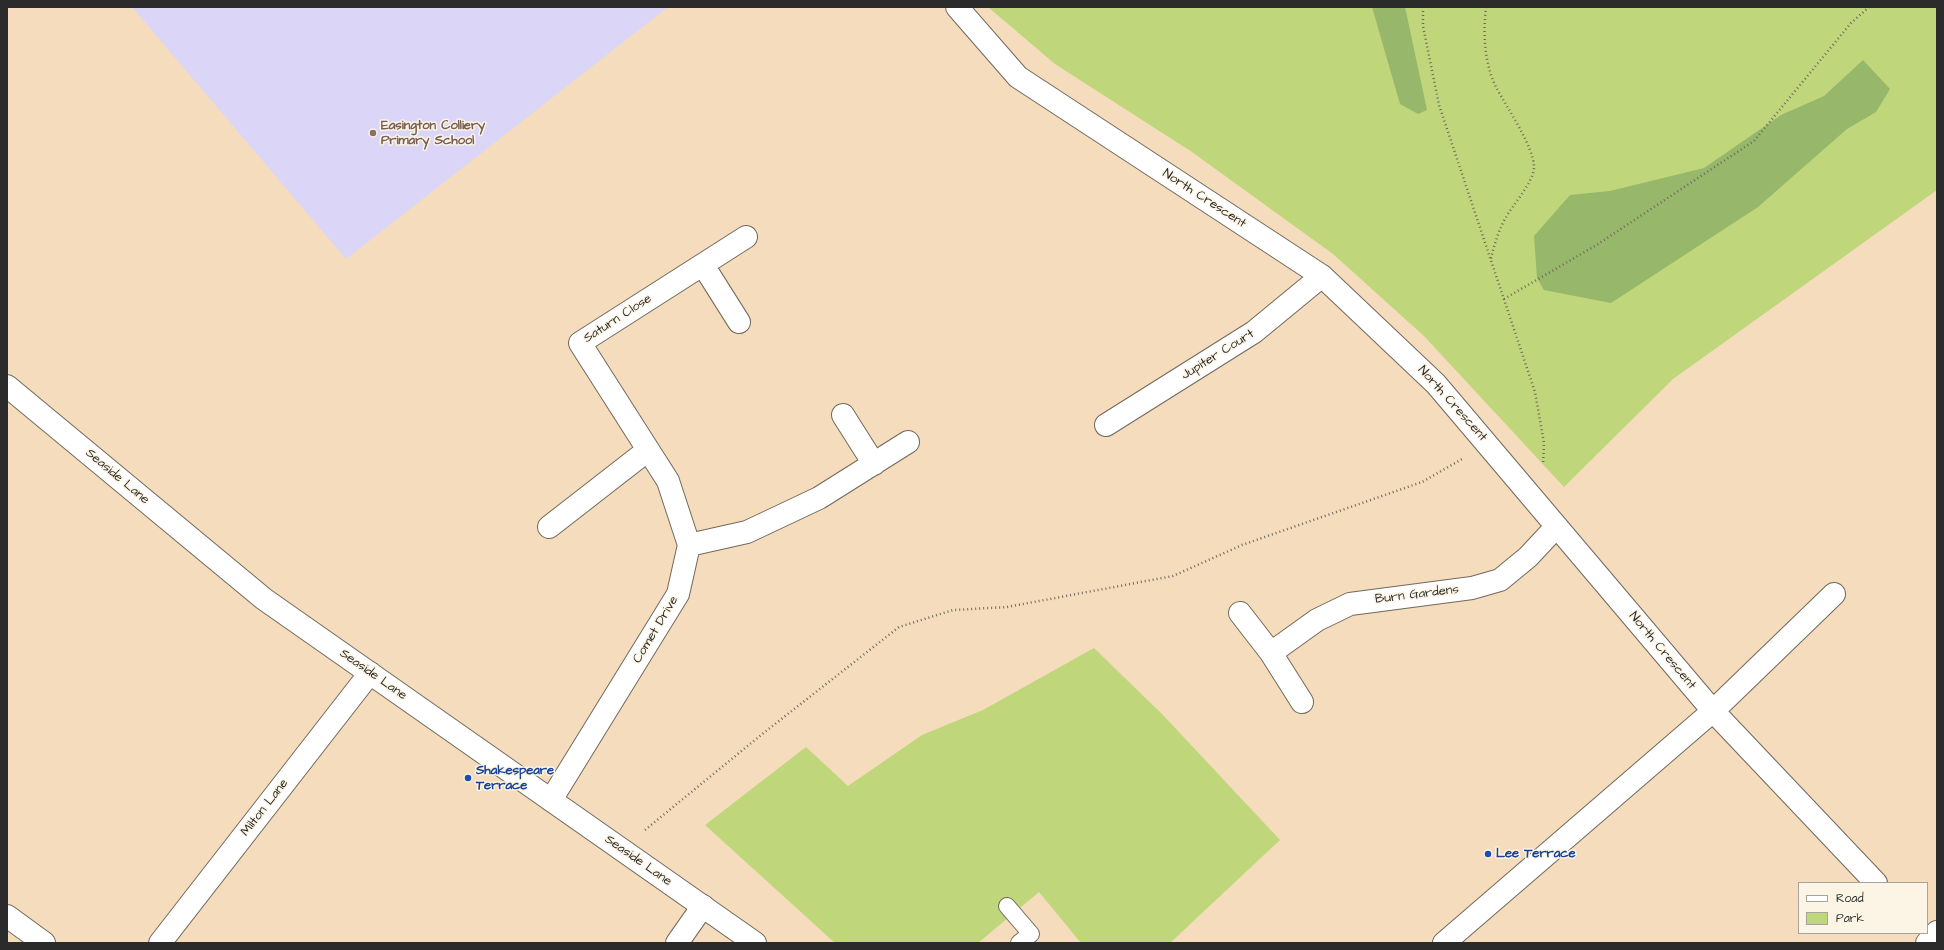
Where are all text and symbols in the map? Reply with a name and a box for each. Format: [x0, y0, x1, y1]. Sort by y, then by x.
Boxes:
place label: Easington Colliery Primary School [381, 118, 485, 149]
marker: Easington Colliery Primary School [368, 128, 378, 138]
street label: North Crescent [1159, 166, 1249, 232]
street label: Saturn Close [581, 291, 655, 347]
street label: Jupiter Court [1179, 326, 1257, 384]
street label: North Crescent [1414, 363, 1490, 445]
street label: Seaside Lane [82, 446, 152, 508]
street label: Burn Gardens [1374, 582, 1460, 608]
street label: Comet Drive [630, 594, 682, 666]
street label: North Crescent [1625, 609, 1699, 693]
street label: Seaside Lane [336, 646, 410, 704]
place label: Shakespeare Terrace [476, 763, 554, 794]
marker: Shakespeare Terrace [463, 773, 473, 783]
street label: Milton Lane [238, 776, 292, 840]
street label: Seaside Lane [601, 832, 675, 890]
place label: Lee Terrace [1496, 846, 1576, 862]
marker: Lee Terrace [1483, 849, 1493, 859]
legend [1798, 882, 1928, 934]
text: Road [1836, 890, 1864, 907]
text: Park [1836, 910, 1864, 927]

